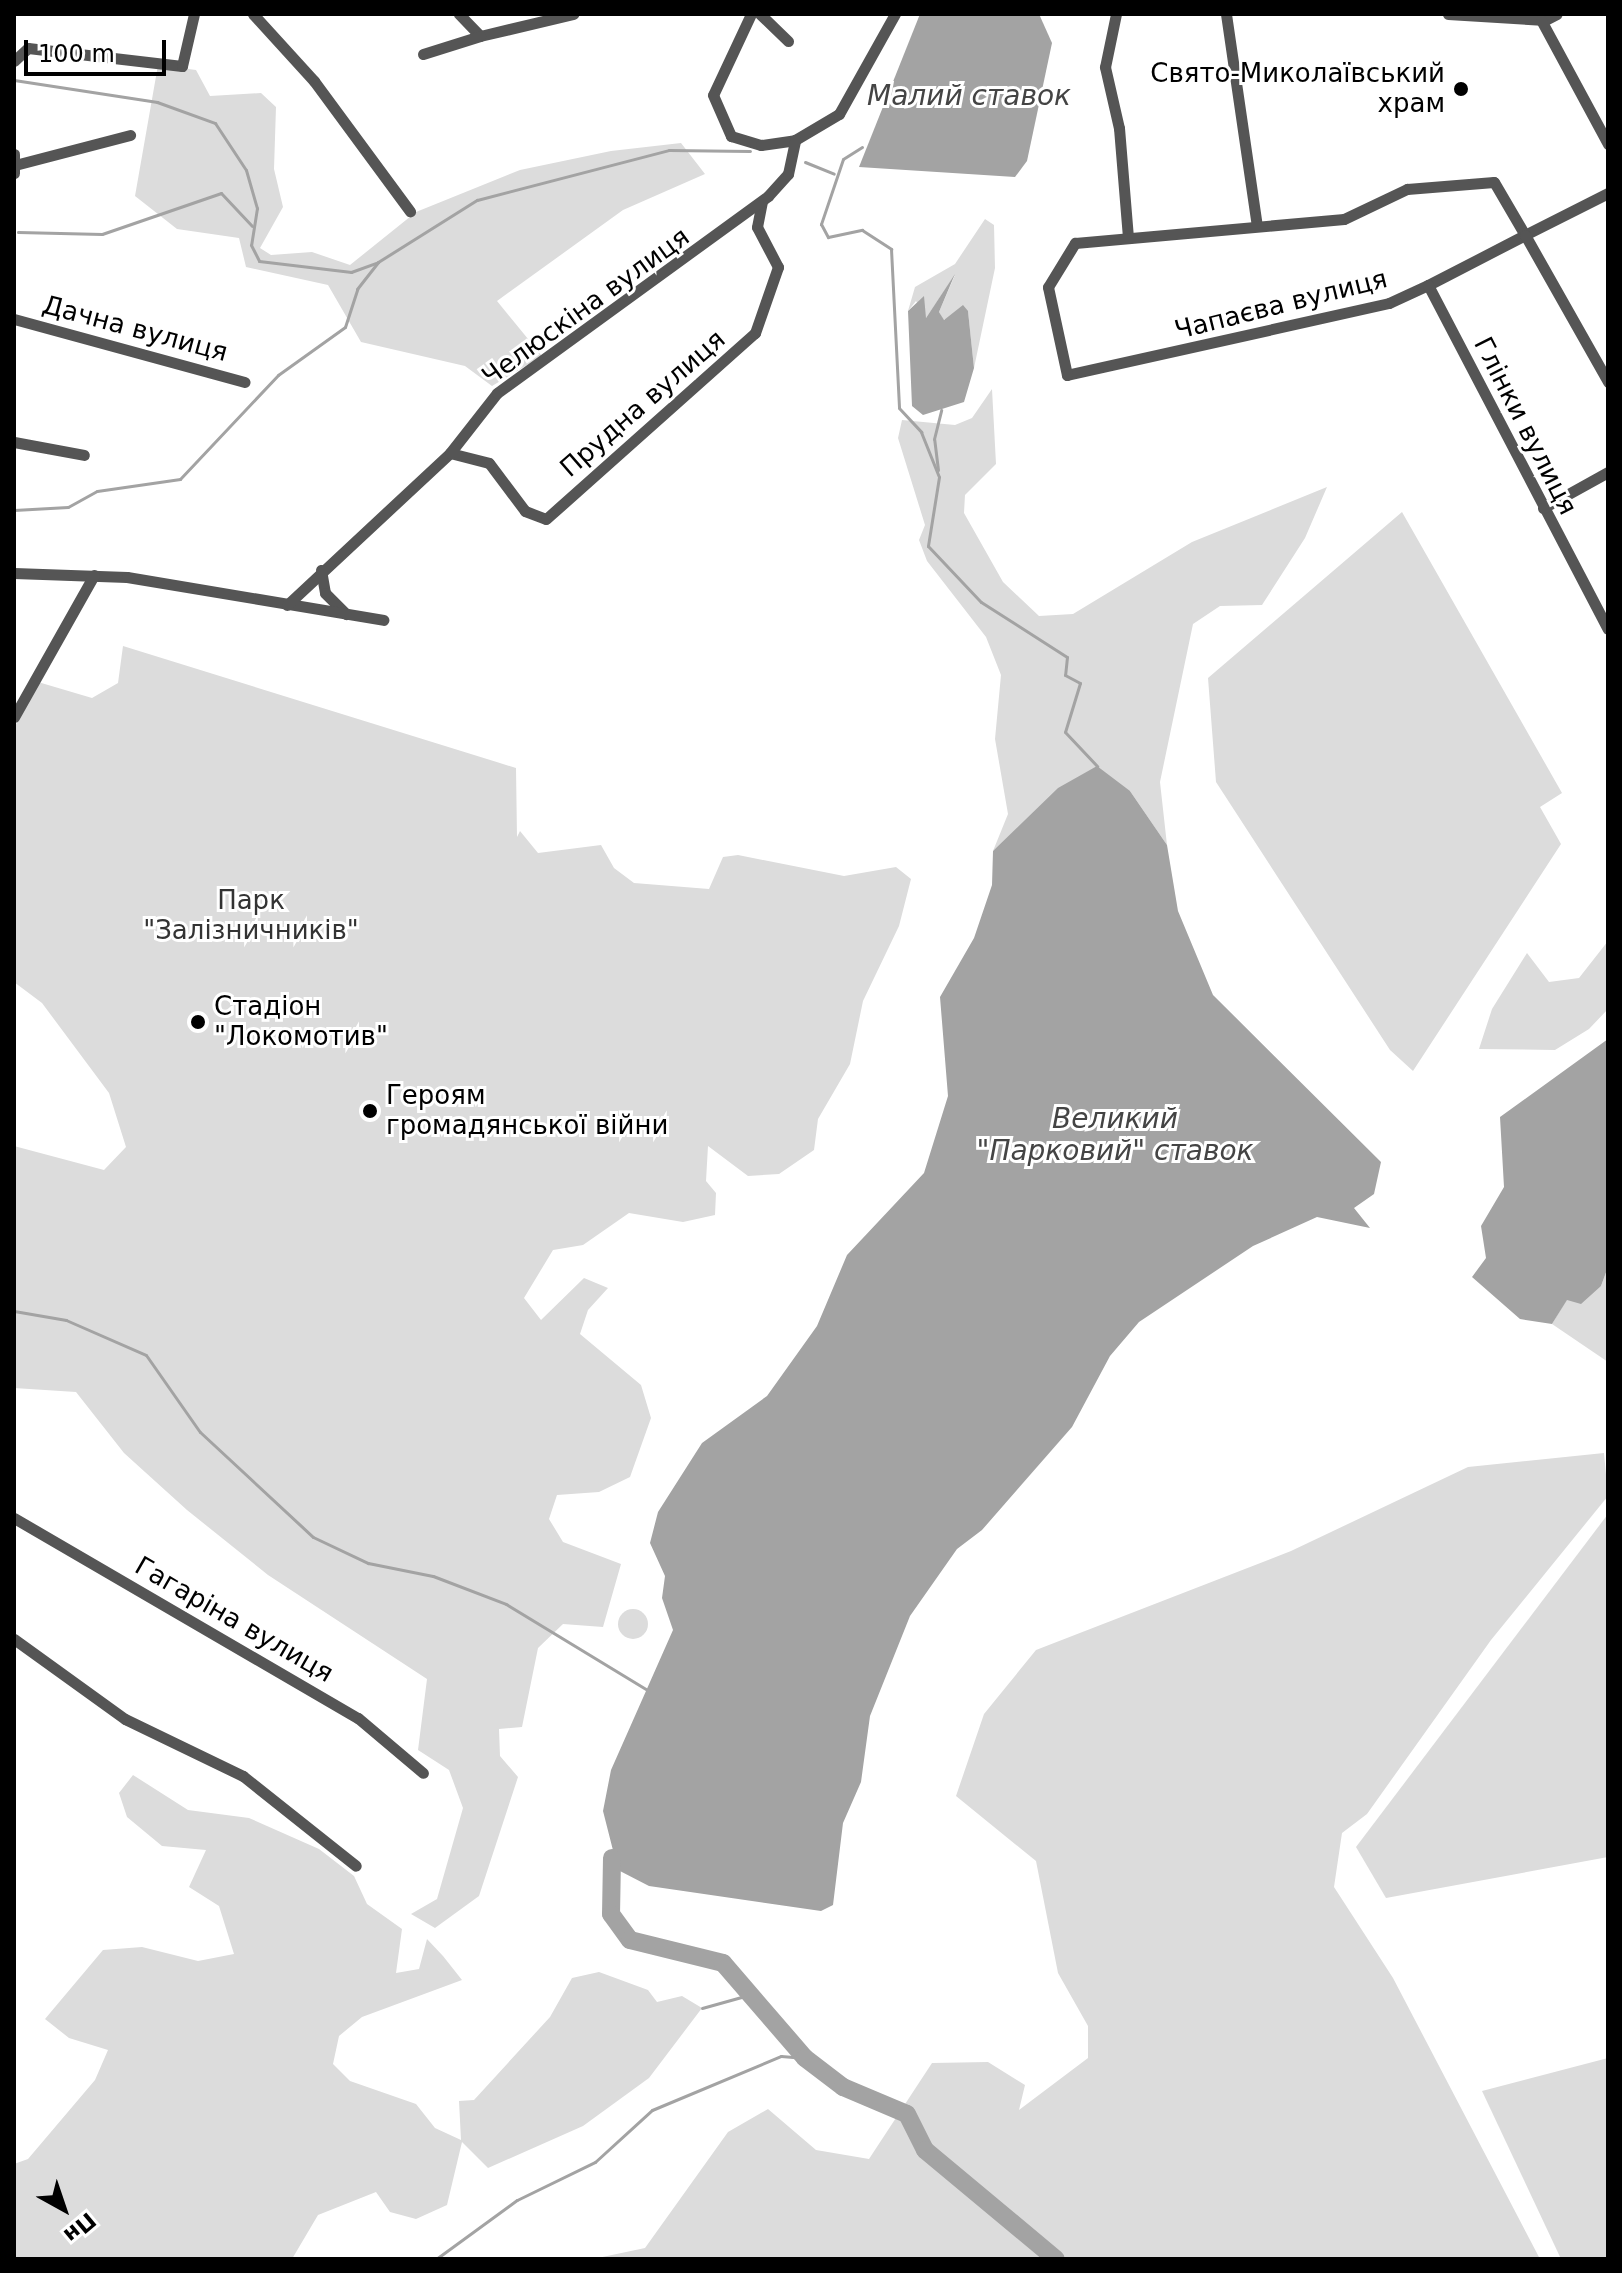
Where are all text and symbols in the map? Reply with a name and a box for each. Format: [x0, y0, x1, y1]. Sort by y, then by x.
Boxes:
scale bar [28, 24, 170, 74]
text: 100 m [38, 40, 115, 68]
place label: Свято-Миколаївський храм [1150, 58, 1445, 120]
water label: Малий ставок [867, 79, 1071, 113]
marker: Свято-Миколаївський храм [1452, 80, 1470, 98]
street label: Челюскіна вулиця [476, 221, 696, 393]
street label: Чапаєва вулиця [1171, 263, 1391, 347]
street label: Дачна вулиця [39, 289, 231, 369]
street label: Прудна вулиця [554, 324, 732, 484]
street label: Глінки вулиця [1467, 332, 1583, 520]
park label: Парк "Залізничників" [143, 885, 359, 946]
place label: Стадіон "Локомотив" [214, 991, 388, 1052]
marker: Стадіон "Локомотив" [189, 1013, 207, 1031]
place label: Героям громадянської війни [386, 1080, 668, 1142]
marker: Героям громадянської війни [361, 1102, 379, 1120]
water label: Великий "Парковий" ставок [977, 1102, 1253, 1168]
street label: Гагаріна вулиця [129, 1551, 339, 1689]
north arrow [24, 2169, 104, 2249]
text: Пн [59, 2207, 101, 2248]

